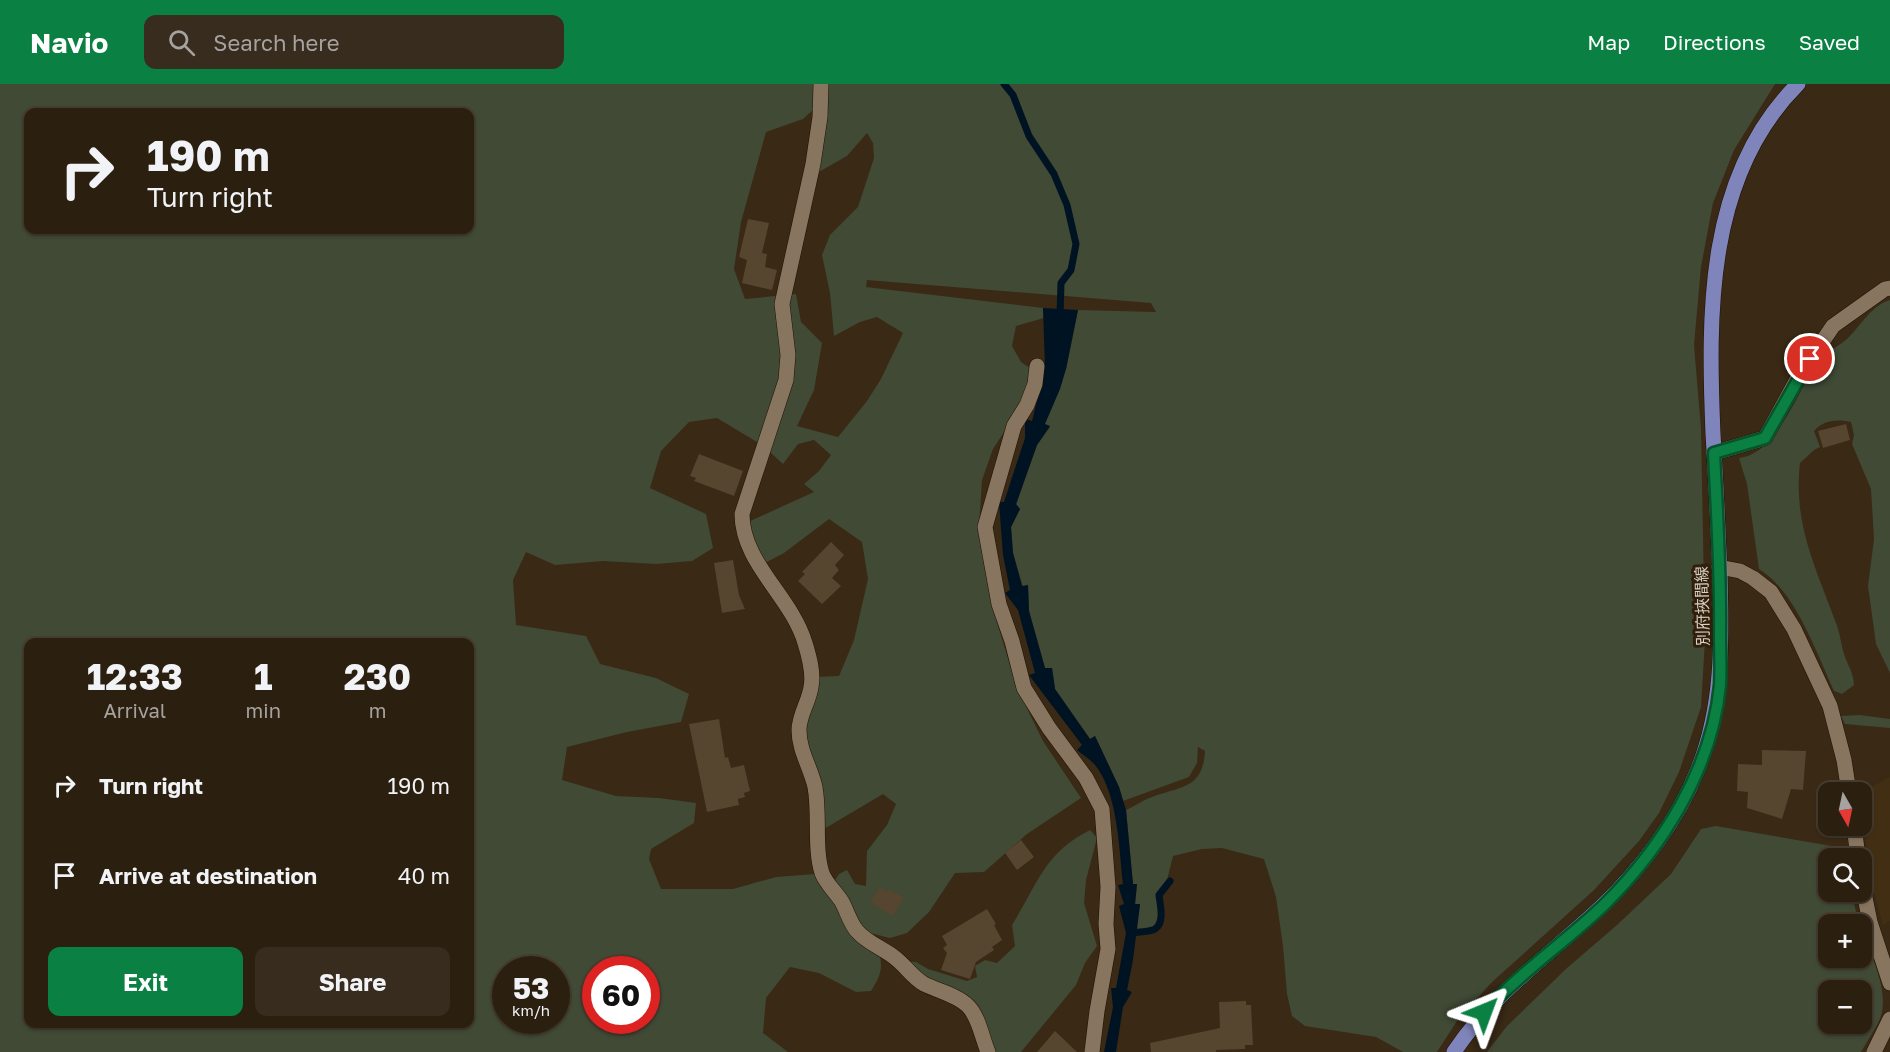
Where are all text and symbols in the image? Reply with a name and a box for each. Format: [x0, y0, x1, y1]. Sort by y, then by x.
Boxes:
search box [144, 15, 564, 69]
text: Navio [30, 26, 108, 59]
icon: search [165, 26, 198, 59]
text: Search here [213, 29, 339, 56]
text: Map [1587, 29, 1630, 55]
text: Directions [1663, 29, 1766, 55]
text: Saved [1799, 29, 1860, 55]
text: 190 m [147, 130, 270, 180]
icon: right [48, 132, 126, 210]
text: Turn right [147, 181, 273, 213]
pin [1784, 333, 1835, 384]
icon: arrive [1793, 342, 1826, 375]
street label: 別府挾間線 [1691, 566, 1713, 646]
text: 12:33 [87, 655, 183, 698]
text: 1 [254, 655, 273, 698]
text: 230 [344, 655, 411, 698]
text: Arrival [103, 698, 166, 722]
text: min [246, 698, 281, 722]
text: m [369, 698, 386, 722]
icon: right [48, 769, 81, 802]
text: Turn right [99, 772, 203, 799]
text: 190 m [387, 772, 450, 799]
north arrow [1818, 782, 1872, 836]
map controls [1818, 782, 1872, 1034]
button: search [1818, 848, 1872, 902]
icon: arrive [48, 859, 81, 892]
text: Arrive at destination [99, 862, 317, 889]
text: 40 m [398, 862, 450, 889]
button: + [1818, 914, 1872, 968]
button: Exit [48, 947, 243, 1016]
button: Share [255, 947, 450, 1016]
speed limit sign: 60 [582, 956, 660, 1034]
text: 53 [513, 970, 549, 1006]
position arrow [1452, 980, 1516, 1044]
button: − [1818, 980, 1872, 1034]
text: km/h [512, 1001, 550, 1019]

